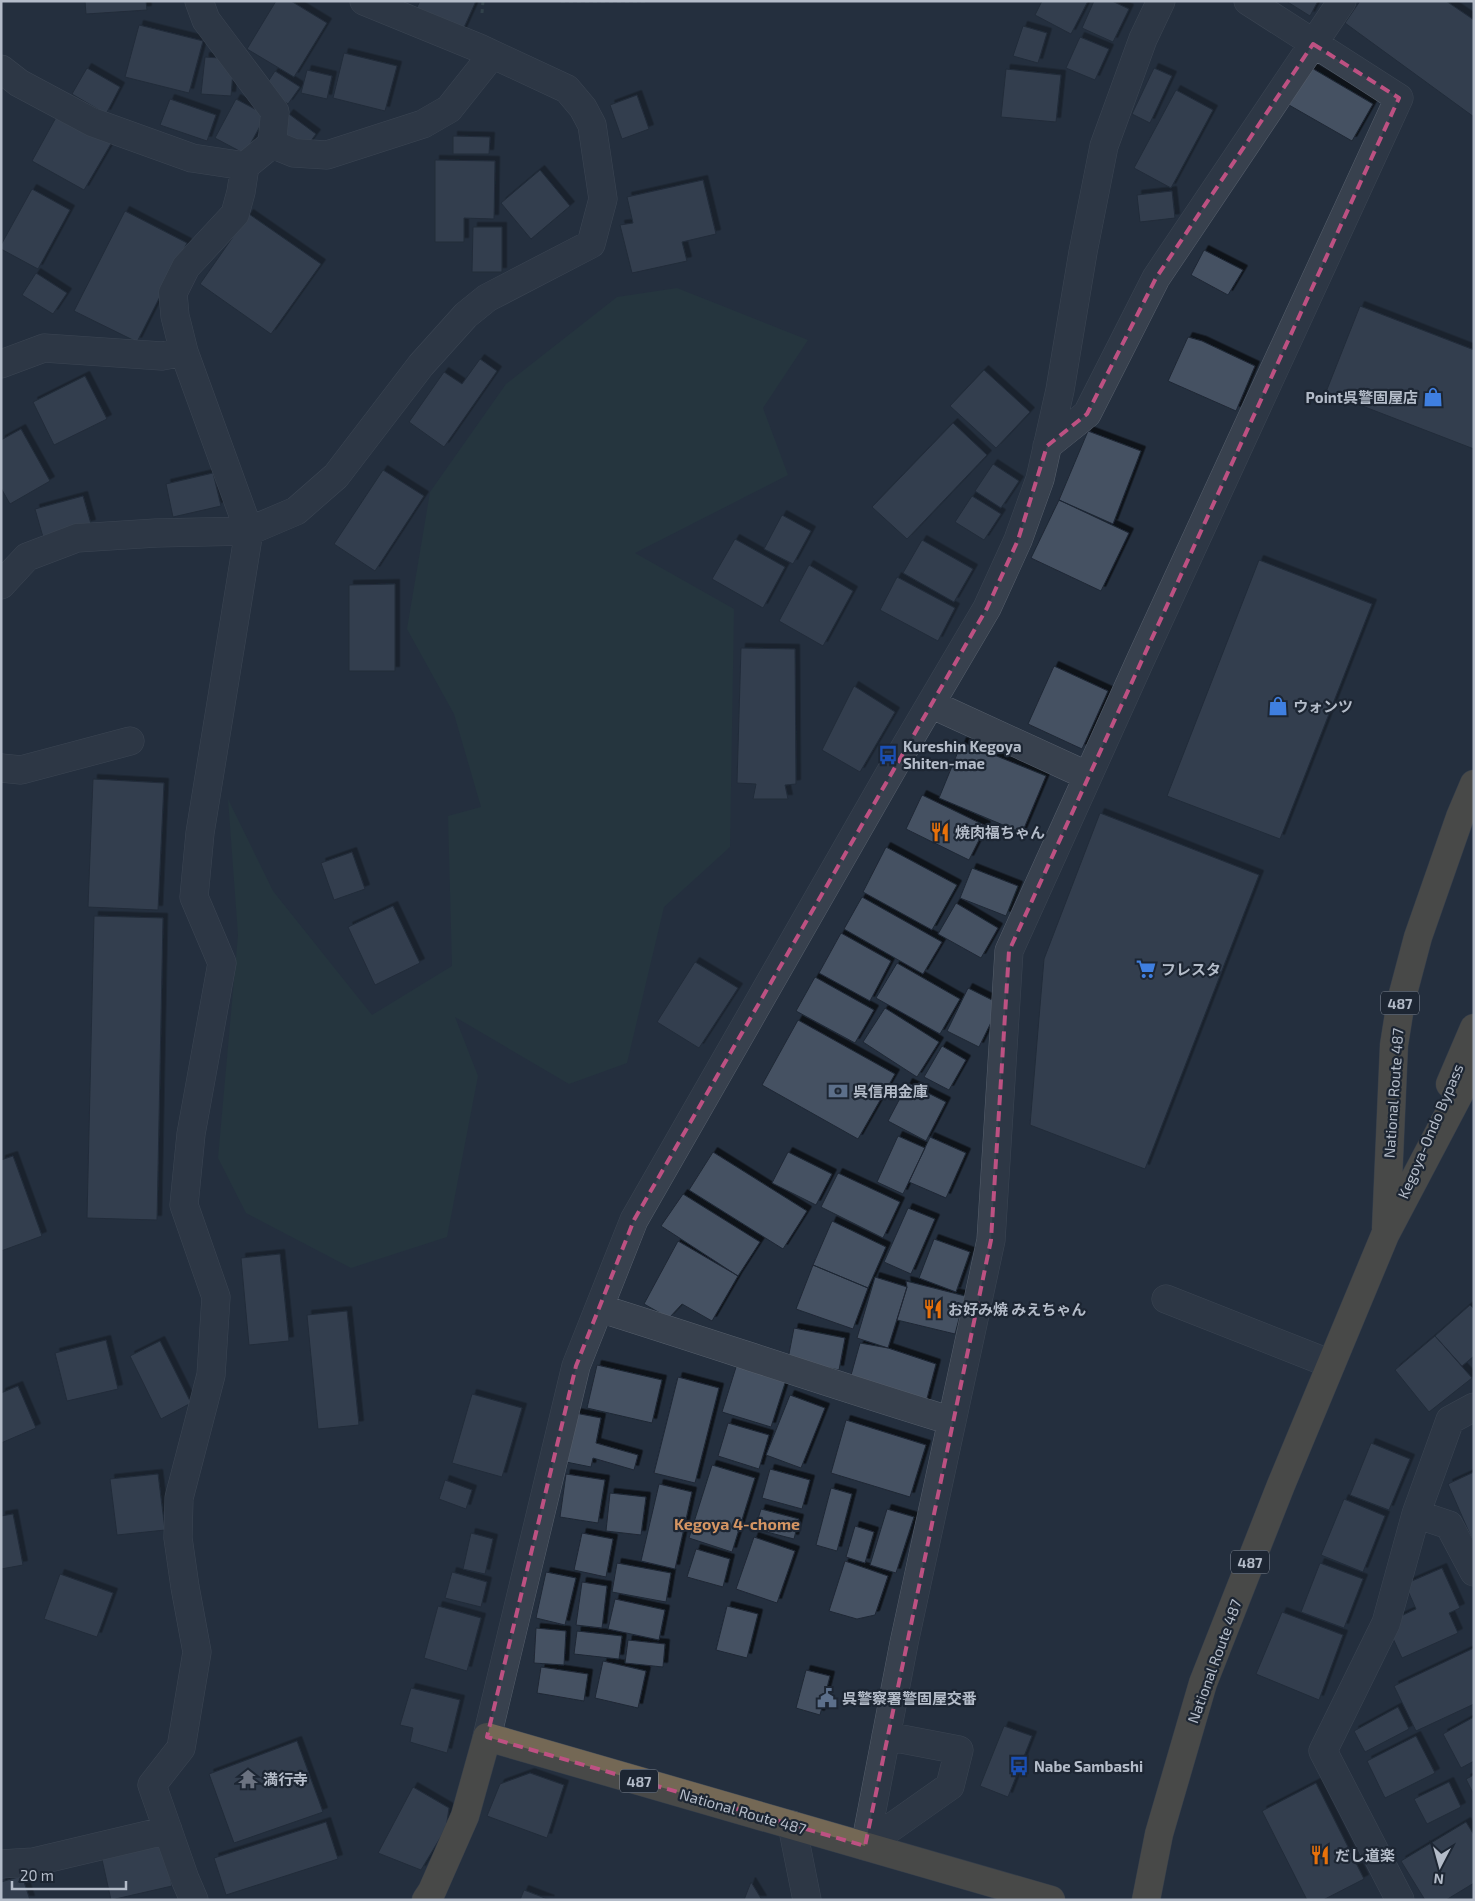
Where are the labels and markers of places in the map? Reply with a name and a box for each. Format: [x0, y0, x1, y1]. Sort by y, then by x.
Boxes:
shop icon: Point呉警固屋店 [1422, 386, 1444, 408]
place label: Point呉警固屋店 [1306, 388, 1418, 406]
shop icon: ウォンツ [1267, 695, 1289, 717]
place label: ウォンツ [1293, 697, 1353, 715]
place label: Kureshin Kegoya Shiten-mae [903, 737, 1021, 772]
bus stop icon: Kureshin Kegoya Shiten-mae [877, 744, 899, 766]
restaurant icon: 焼肉福ちゃん [929, 821, 951, 843]
place label: 焼肉福ちゃん [955, 823, 1045, 841]
supermarket icon: フレスタ [1135, 958, 1157, 980]
place label: フレスタ [1161, 960, 1221, 978]
bank icon: 呉信用金庫 [827, 1080, 849, 1102]
place label: 呉信用金庫 [853, 1082, 928, 1100]
restaurant icon: お好み焼 みえちゃん [922, 1298, 944, 1320]
place label: お好み焼 みえちゃん [948, 1300, 1086, 1318]
public building icon: 呉警察署警固屋交番 [816, 1687, 838, 1709]
place label: 呉警察署警固屋交番 [842, 1689, 977, 1707]
bus stop icon: Nabe Sambashi [1008, 1755, 1030, 1777]
place label: Nabe Sambashi [1034, 1757, 1143, 1775]
temple icon: 満行寺 [237, 1768, 259, 1790]
place label: 満行寺 [263, 1770, 308, 1788]
restaurant icon: だし道楽 [1309, 1844, 1331, 1866]
place label: だし道楽 [1335, 1846, 1395, 1864]

